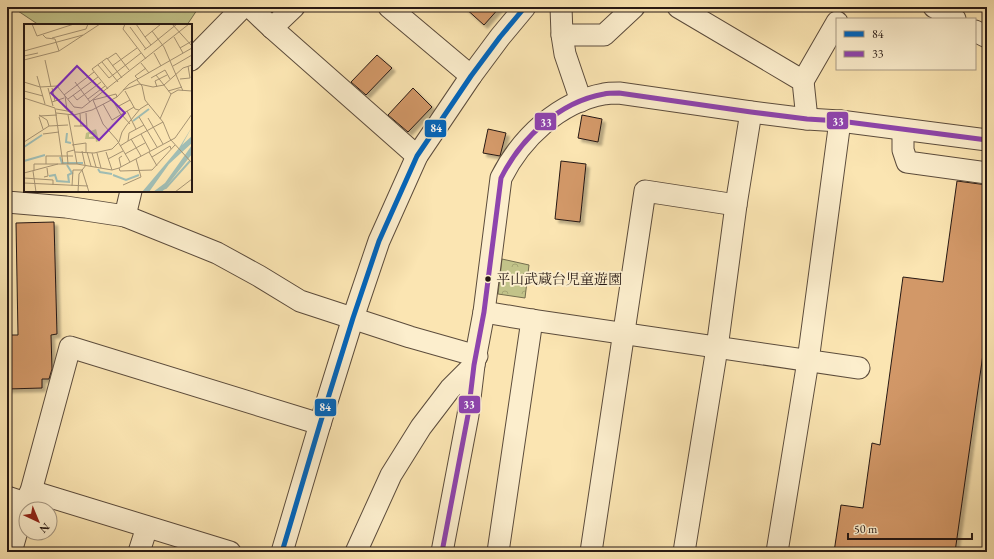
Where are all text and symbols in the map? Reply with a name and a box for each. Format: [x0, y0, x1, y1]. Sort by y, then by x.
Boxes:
legend [836, 18, 976, 70]
inset map [24, 24, 192, 192]
text: 84 [872, 26, 884, 42]
text: 33 [872, 46, 884, 62]
line badge: 33 [826, 111, 849, 130]
line badge: 33 [534, 112, 557, 131]
text: 33 [832, 114, 844, 128]
text: 33 [540, 115, 552, 129]
line badge: 84 [424, 119, 447, 138]
text: 84 [430, 121, 442, 135]
place label: 平山武蔵台児童遊園 [496, 270, 622, 288]
marker: 平山武蔵台児童遊園 [483, 274, 493, 284]
line badge: 33 [458, 395, 481, 414]
text: 33 [463, 397, 475, 411]
line badge: 84 [314, 398, 337, 417]
text: 84 [319, 400, 331, 414]
north arrow [18, 501, 58, 541]
scale bar [848, 515, 972, 541]
text: N [37, 520, 53, 536]
text: 50 m [854, 521, 878, 537]

